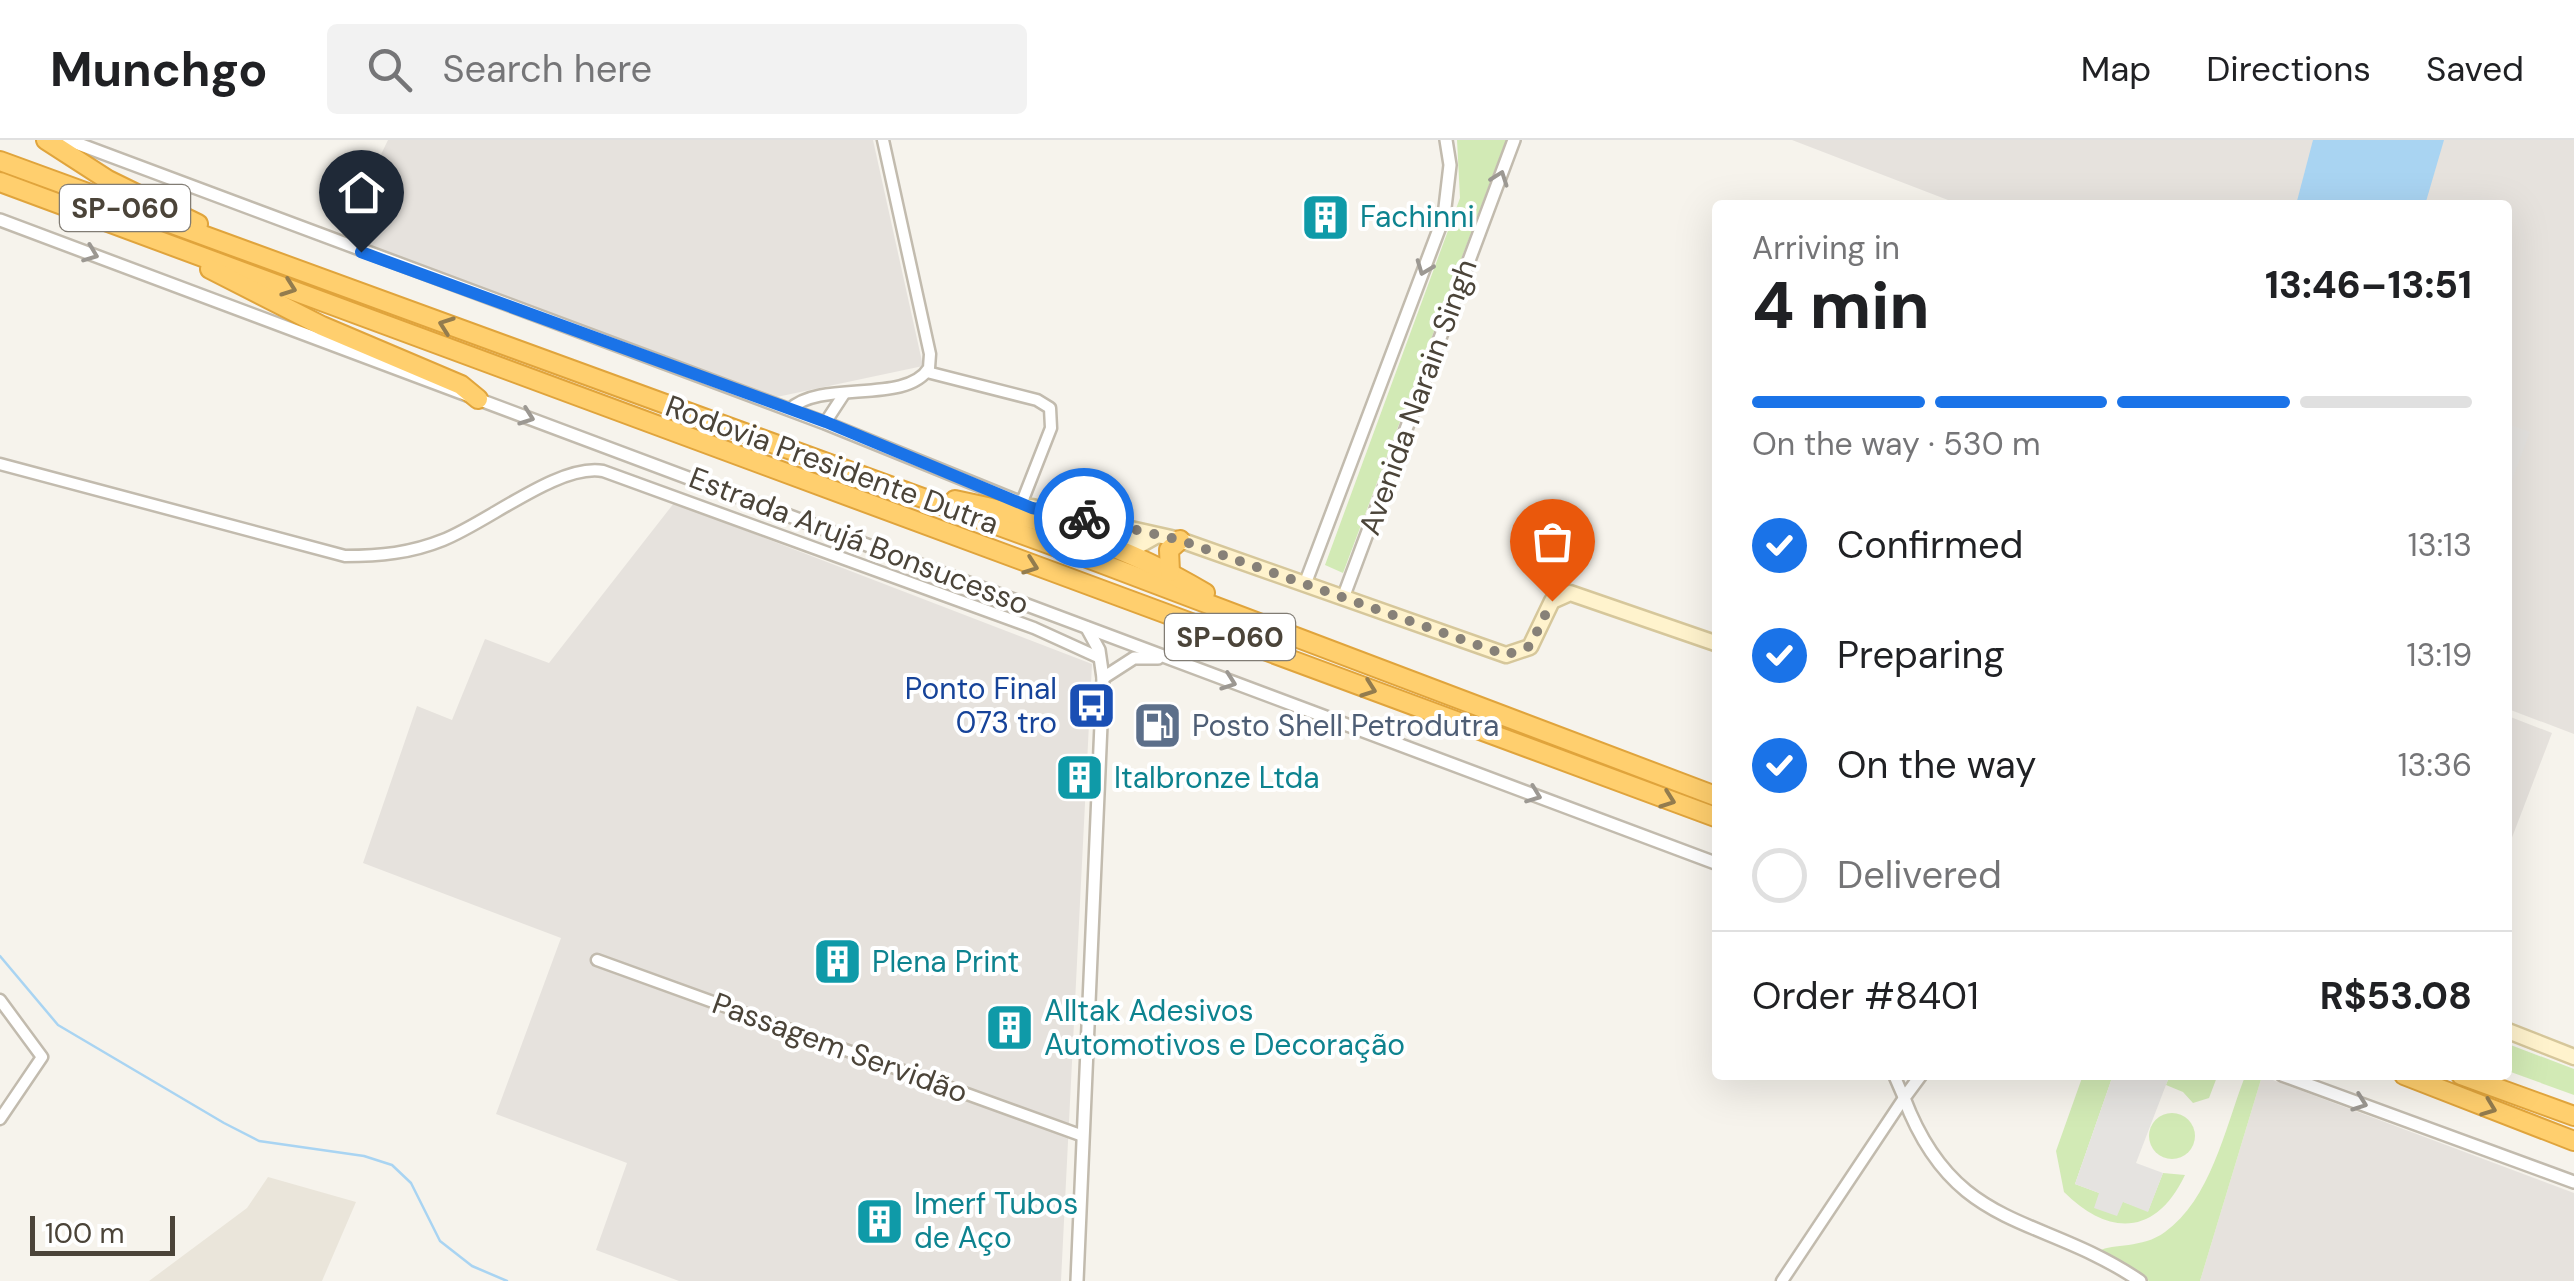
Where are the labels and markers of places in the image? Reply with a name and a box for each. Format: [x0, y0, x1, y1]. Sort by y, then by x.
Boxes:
pin [319, 150, 404, 253]
building icon: Fachinni [1299, 191, 1351, 243]
place label: Fachinni [1360, 197, 1475, 236]
pin [1510, 499, 1595, 602]
place label: Ponto Final 073 tro [905, 669, 1057, 742]
bus stop icon: Ponto Final 073 tro [1066, 680, 1118, 732]
fuel station icon: Posto Shell Petrodutra [1131, 700, 1183, 752]
place label: Posto Shell Petrodutra [1192, 706, 1499, 745]
building icon: Italbronze Ltda [1053, 752, 1105, 804]
place label: Italbronze Ltda [1114, 758, 1320, 797]
building icon: Plena Print [811, 936, 863, 988]
place label: Plena Print [872, 942, 1019, 981]
place label: Alltak Adesivos Automotivos e Decoração [1044, 991, 1405, 1064]
building icon: Alltak Adesivos Automotivos e Decoração [983, 1002, 1035, 1054]
place label: Imerf Tubos de Aço [914, 1184, 1078, 1257]
building icon: Imerf Tubos de Aço [853, 1195, 905, 1247]

